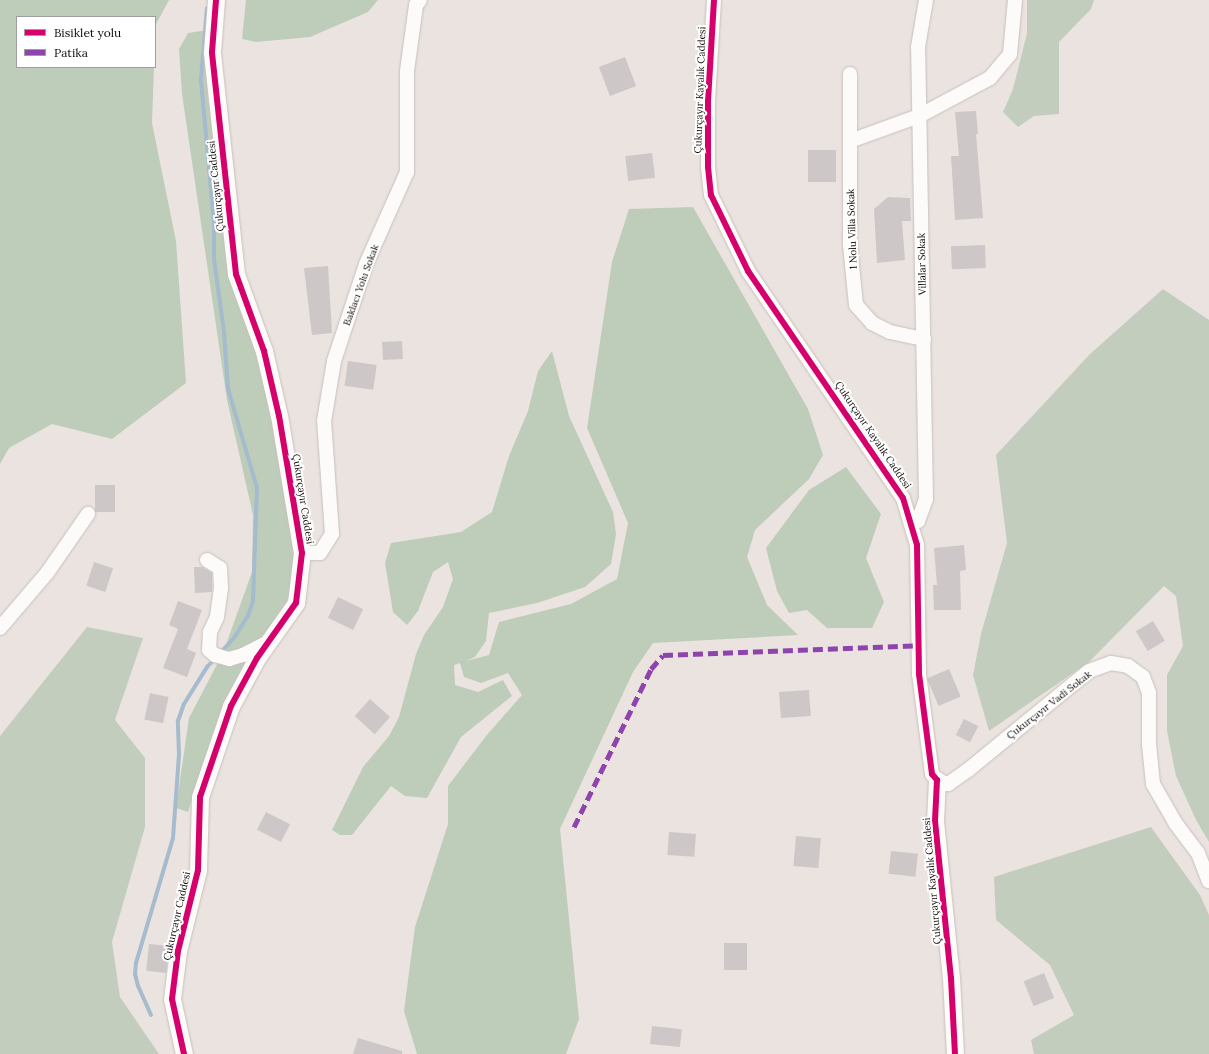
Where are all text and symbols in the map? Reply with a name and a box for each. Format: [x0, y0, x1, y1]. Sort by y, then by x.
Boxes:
legend [16, 16, 156, 68]
text: Bisiklet yolu [54, 25, 121, 40]
street label: Çukurçayır Kayalık Caddesi [692, 26, 708, 154]
text: Patika [54, 45, 88, 60]
street label: Çukurçayır Caddesi [205, 140, 227, 232]
street label: 1 Nolu Villa Sokak [845, 188, 859, 270]
street label: Villalar Sokak [915, 233, 929, 295]
street label: Baklacı Yolu Sokak [341, 243, 381, 327]
street label: Çukurçayır Kayalık Caddesi [833, 379, 913, 491]
street label: Çukurçayır Caddesi [290, 453, 316, 545]
street label: Çukurçayır Vadi Sokak [1004, 668, 1094, 742]
street label: Çukurçayır Kayalık Caddesi [920, 817, 944, 945]
street label: Çukurçayır Caddesi [161, 870, 193, 962]

